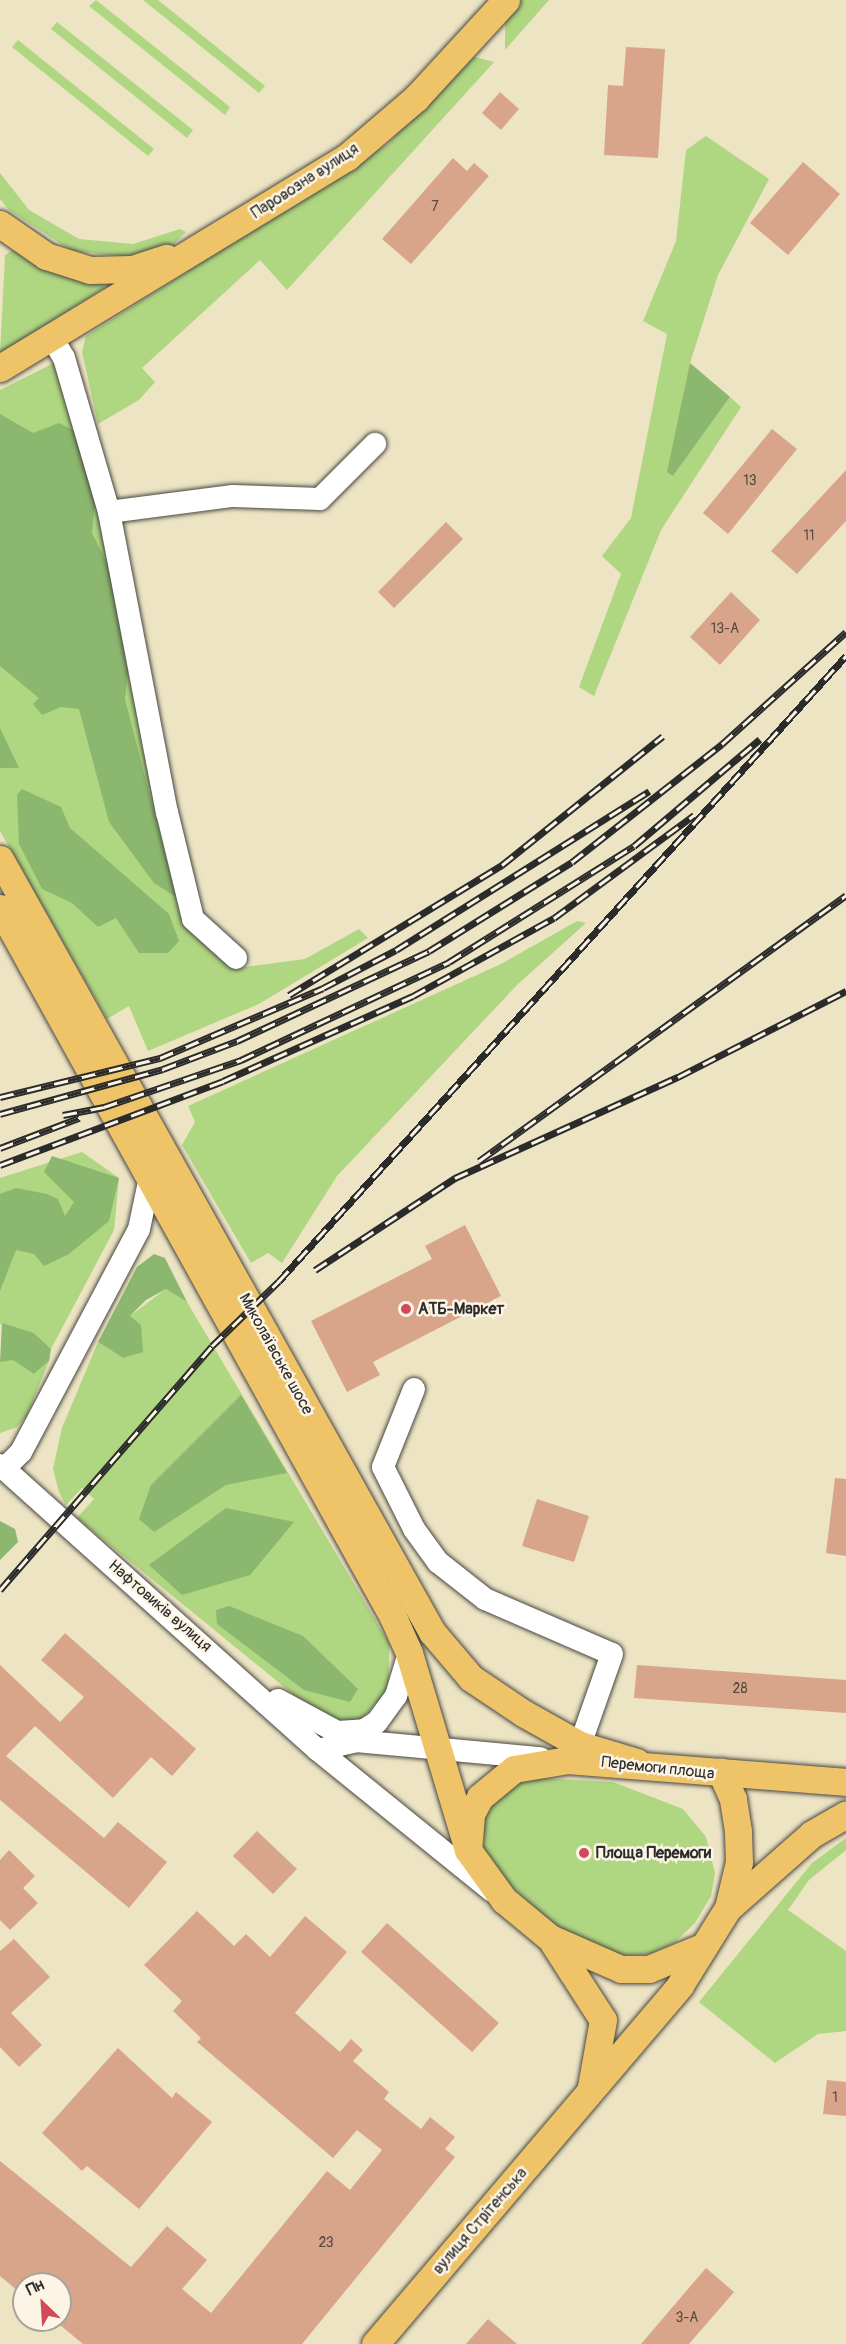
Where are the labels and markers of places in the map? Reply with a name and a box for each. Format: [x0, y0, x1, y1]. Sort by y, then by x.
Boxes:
place label: АТБ-Маркет [418, 1299, 504, 1319]
marker: АТБ-Маркет [399, 1302, 413, 1316]
place label: Площа Перемоги [596, 1843, 711, 1863]
marker: Площа Перемоги [577, 1846, 591, 1860]

